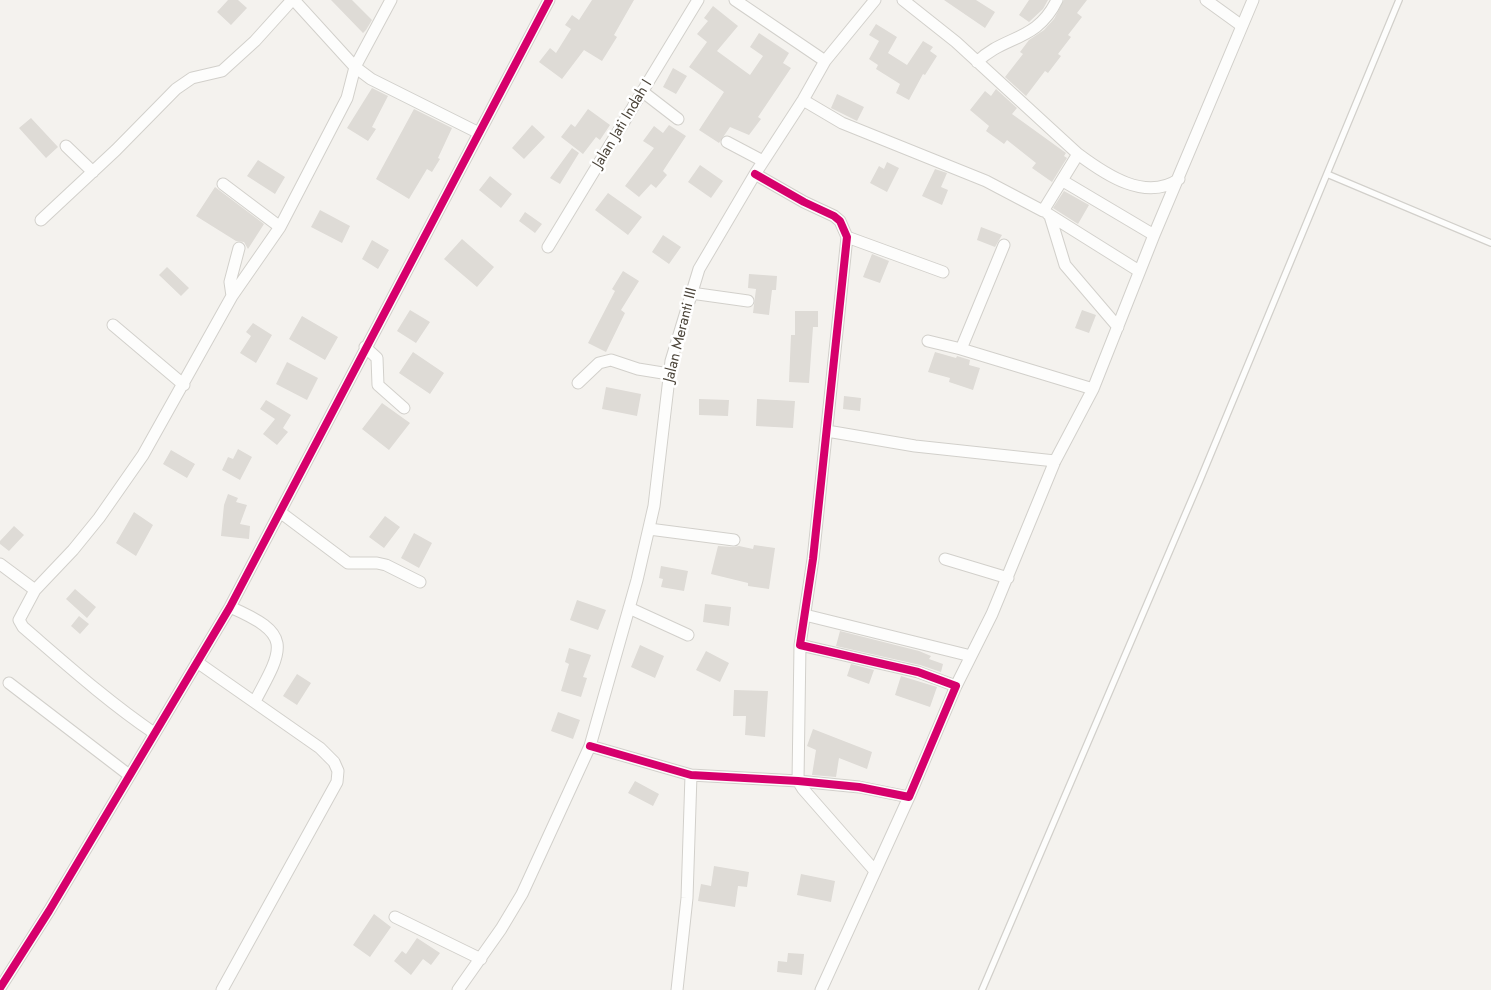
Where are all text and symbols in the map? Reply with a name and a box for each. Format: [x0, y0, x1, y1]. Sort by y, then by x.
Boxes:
street label: Jalan Jati Indah I [590, 76, 656, 172]
street label: Jalan Meranti III [661, 286, 701, 384]

